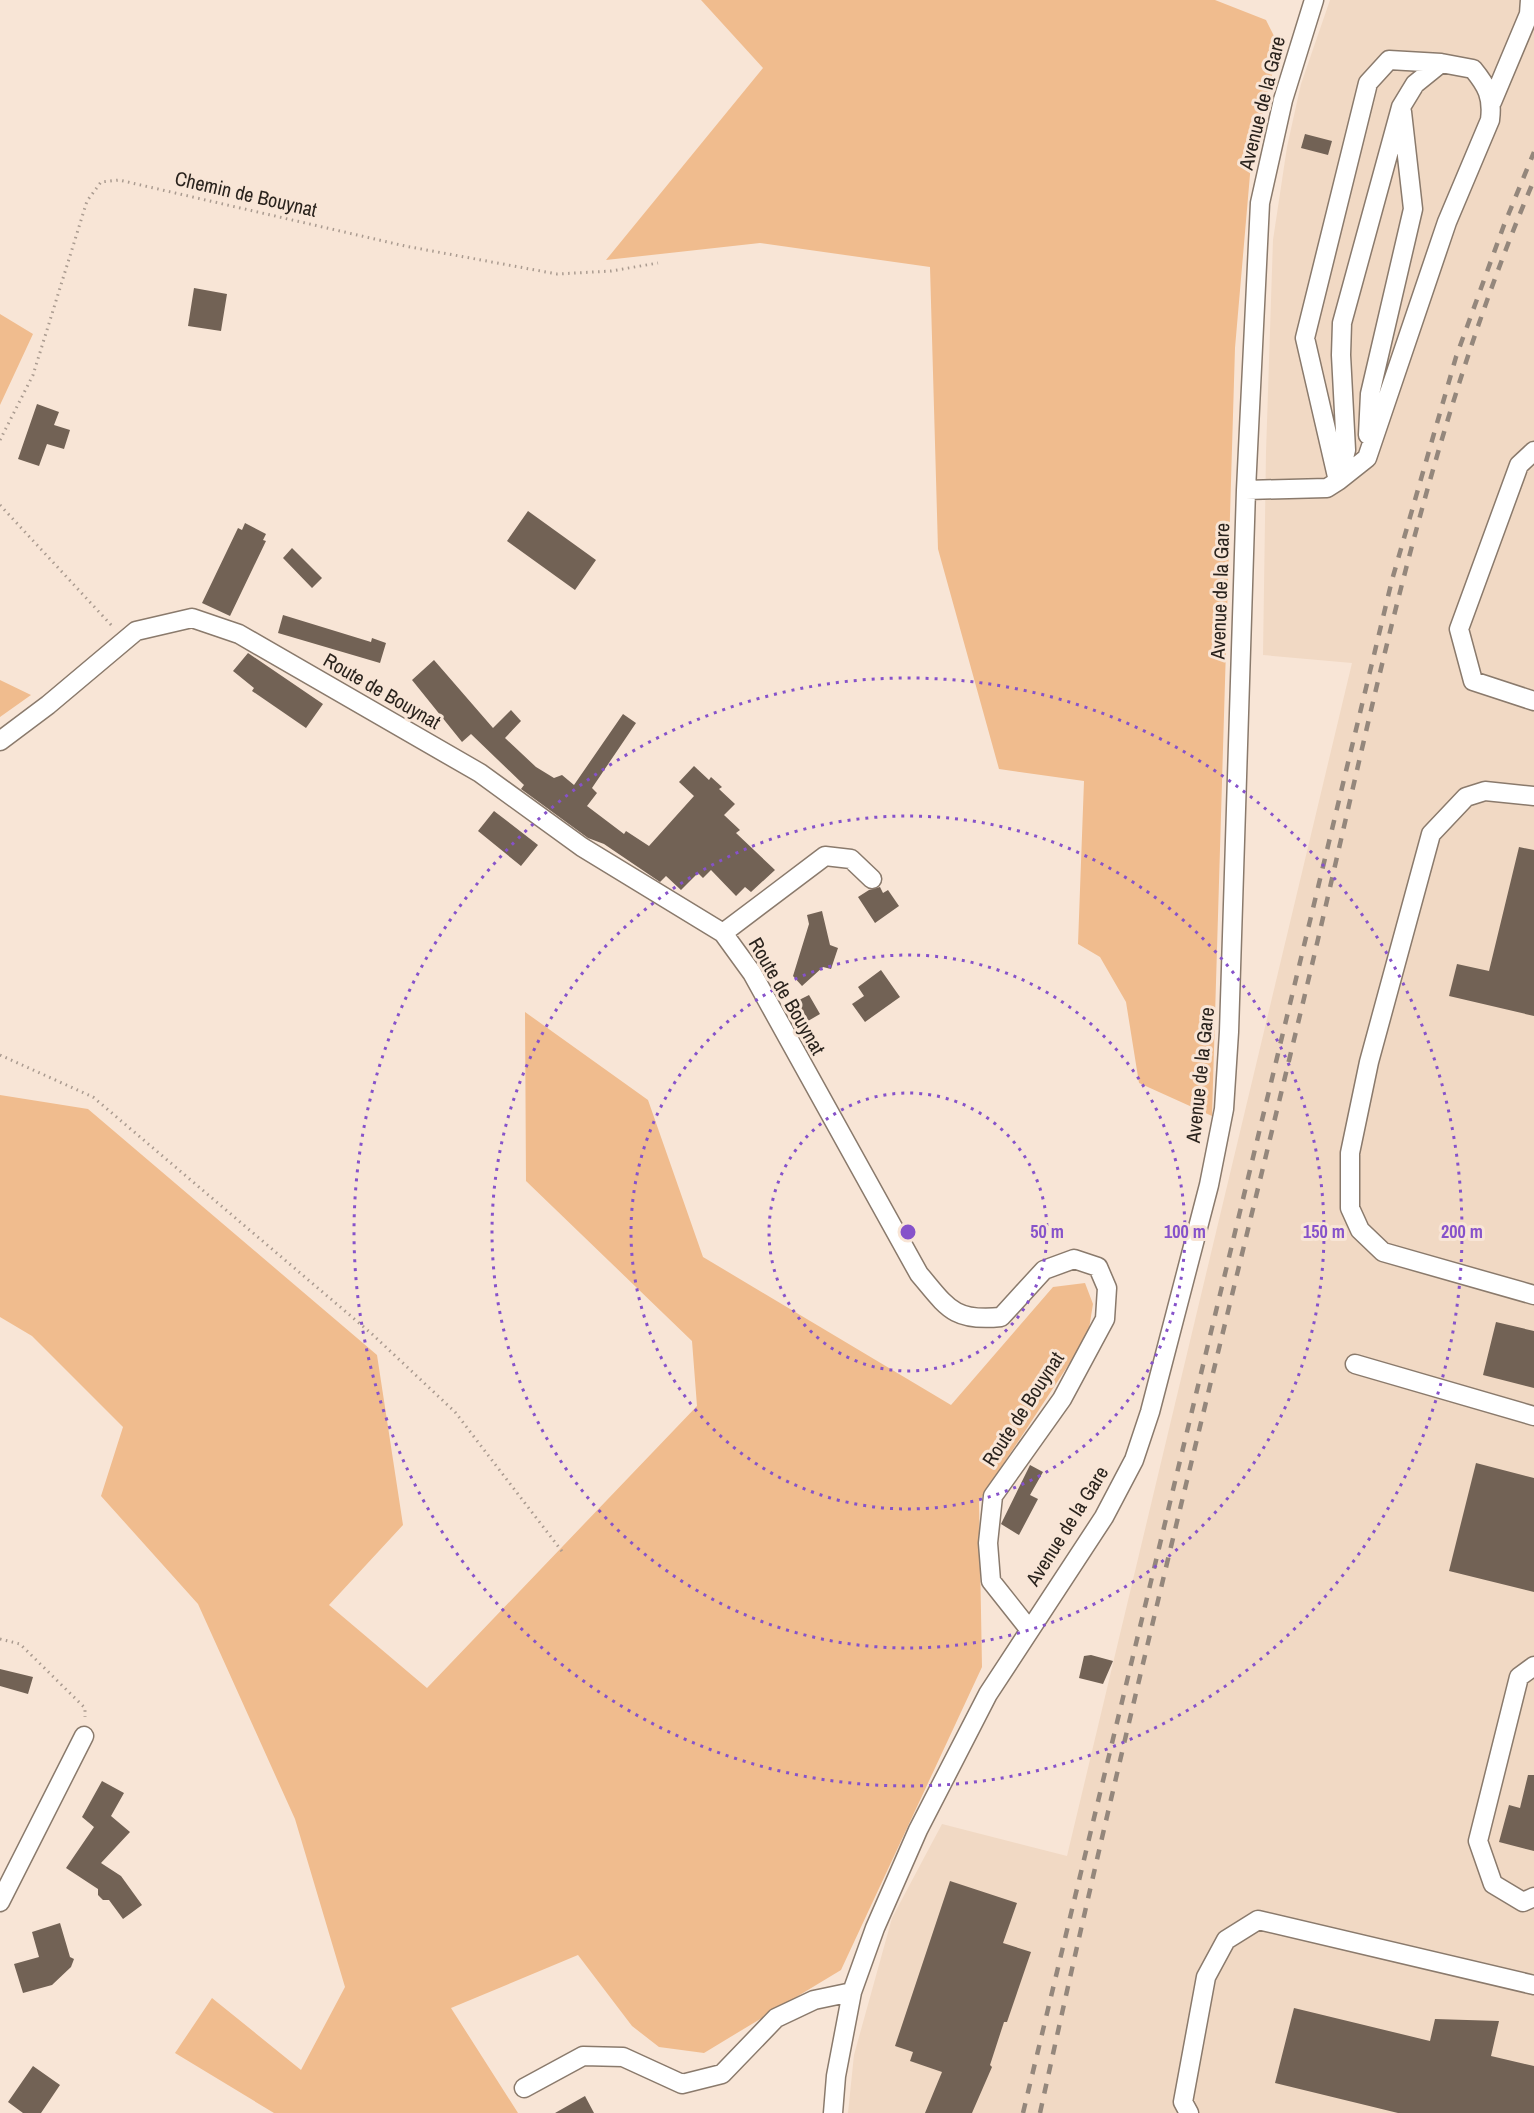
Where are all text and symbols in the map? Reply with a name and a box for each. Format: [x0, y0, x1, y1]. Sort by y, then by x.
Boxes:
street label: Avenue de la Gare [1232, 33, 1291, 173]
street label: Chemin de Bouynat [172, 164, 320, 223]
street label: Avenue de la Gare [1204, 522, 1235, 661]
street label: Route de Bouynat [319, 646, 446, 735]
street label: Route de Bouynat [743, 932, 832, 1060]
street label: Avenue de la Gare [1179, 1006, 1220, 1145]
text: 50 m [1030, 1219, 1064, 1244]
text: 100 m [1164, 1219, 1206, 1244]
text: 150 m [1303, 1219, 1345, 1244]
text: 200 m [1441, 1219, 1483, 1244]
centre of rings [898, 1222, 918, 1242]
street label: Route de Bouynat [975, 1346, 1070, 1471]
street label: Avenue de la Gare [1018, 1461, 1114, 1592]

